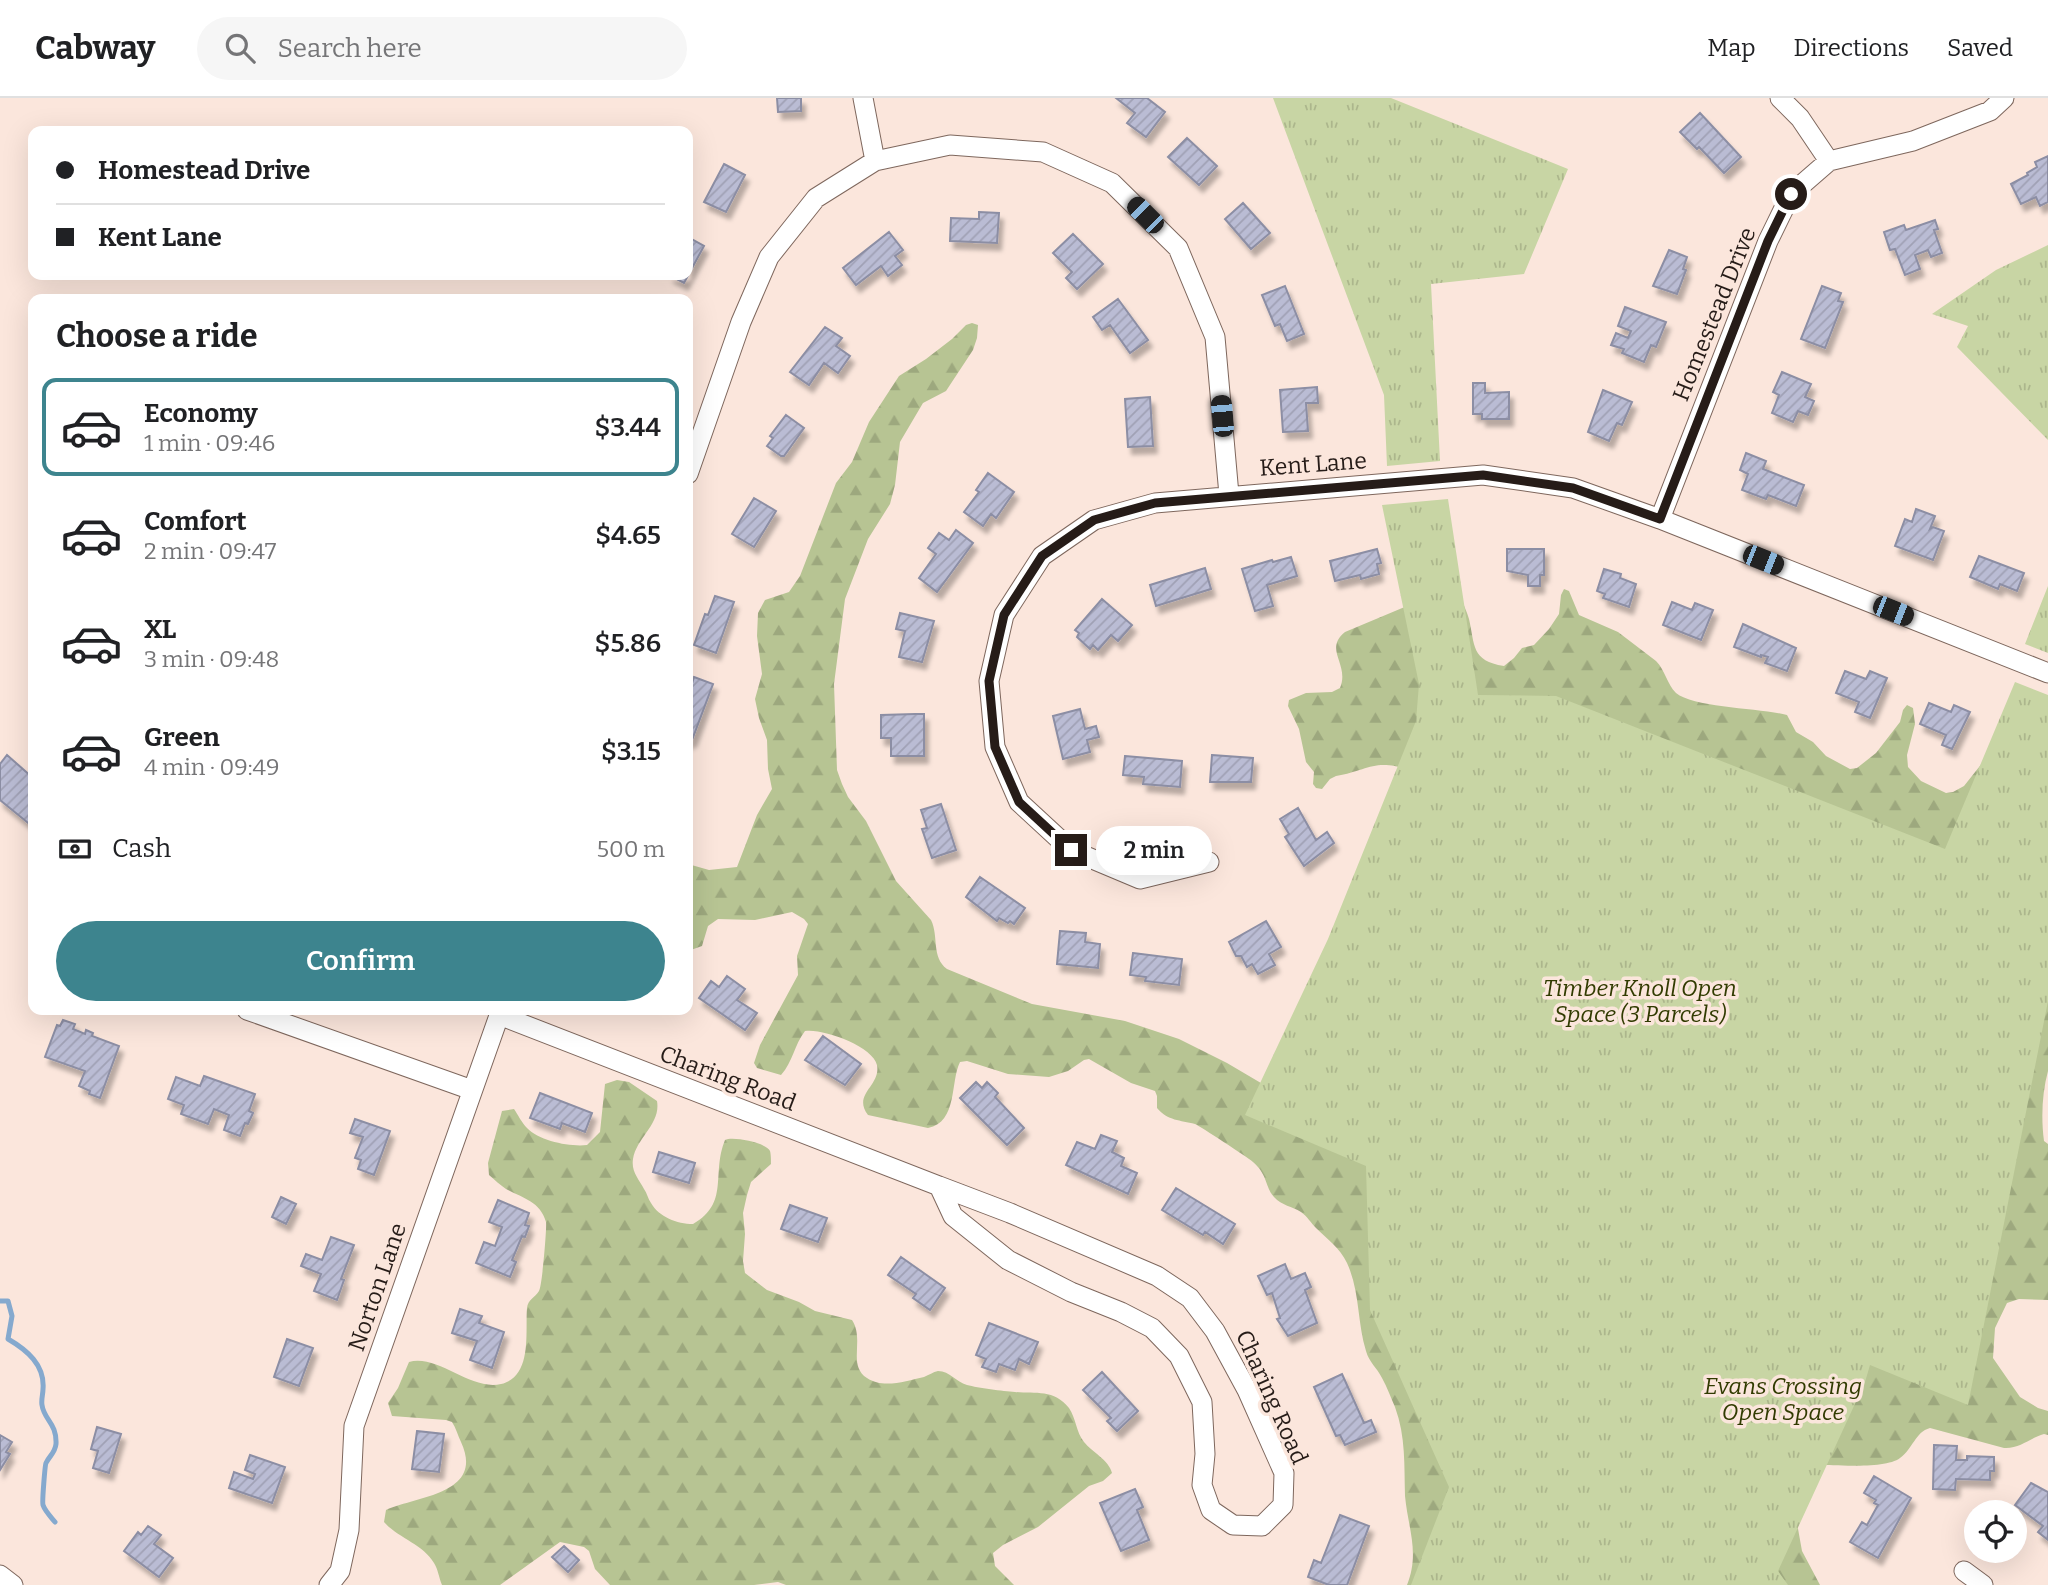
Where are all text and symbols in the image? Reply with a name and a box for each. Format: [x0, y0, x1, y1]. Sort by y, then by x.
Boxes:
search box [197, 17, 687, 80]
text: Cabway [35, 28, 155, 68]
icon: search [221, 29, 259, 67]
text: Search here [277, 33, 422, 64]
text: Map [1707, 34, 1756, 62]
text: Directions [1794, 34, 1909, 62]
text: Saved [1947, 34, 2013, 62]
text: Homestead Drive [98, 155, 310, 186]
route start [1775, 178, 1807, 210]
car [1123, 193, 1168, 237]
text: Kent Lane [98, 222, 222, 253]
street label: Homestead Drive [1666, 223, 1762, 405]
text: Choose a ride [56, 317, 257, 355]
car [1210, 394, 1235, 438]
icon: car [60, 396, 123, 459]
text: Economy [144, 398, 258, 429]
text: $3.44 [595, 412, 661, 443]
text: 1 min · 09:46 [144, 429, 275, 457]
street label: Kent Lane [1258, 446, 1368, 482]
icon: car [60, 504, 123, 567]
text: Comfort [144, 506, 247, 537]
text: $4.65 [595, 520, 661, 551]
text: 2 min · 09:47 [144, 537, 276, 565]
car [1740, 542, 1787, 578]
car [1870, 593, 1917, 629]
icon: car [60, 612, 123, 675]
text: XL [144, 614, 176, 645]
text: $5.86 [595, 628, 661, 659]
text: 3 min · 09:48 [144, 645, 279, 673]
icon: car [60, 720, 123, 783]
text: Green [144, 722, 220, 753]
text: $3.15 [601, 736, 661, 767]
text: 4 min · 09:49 [144, 753, 279, 781]
callout: 2 min [1096, 826, 1211, 874]
icon: cash [56, 830, 94, 868]
text: Cash [112, 833, 171, 864]
route end [1055, 834, 1087, 866]
text: 500 m [597, 835, 665, 863]
text: 2 min [1124, 836, 1184, 864]
button: Confirm [56, 921, 665, 1001]
park label: Timber Knoll Open Space (3 Parcels) [1543, 974, 1737, 1028]
street label: Charing Road [656, 1039, 801, 1117]
street label: Norton Lane [342, 1219, 412, 1355]
street label: Charing Road [1230, 1326, 1314, 1469]
park label: Evans Crossing Open Space [1704, 1372, 1862, 1426]
map controls [1964, 1500, 2027, 1563]
button: locate [1964, 1500, 2027, 1563]

